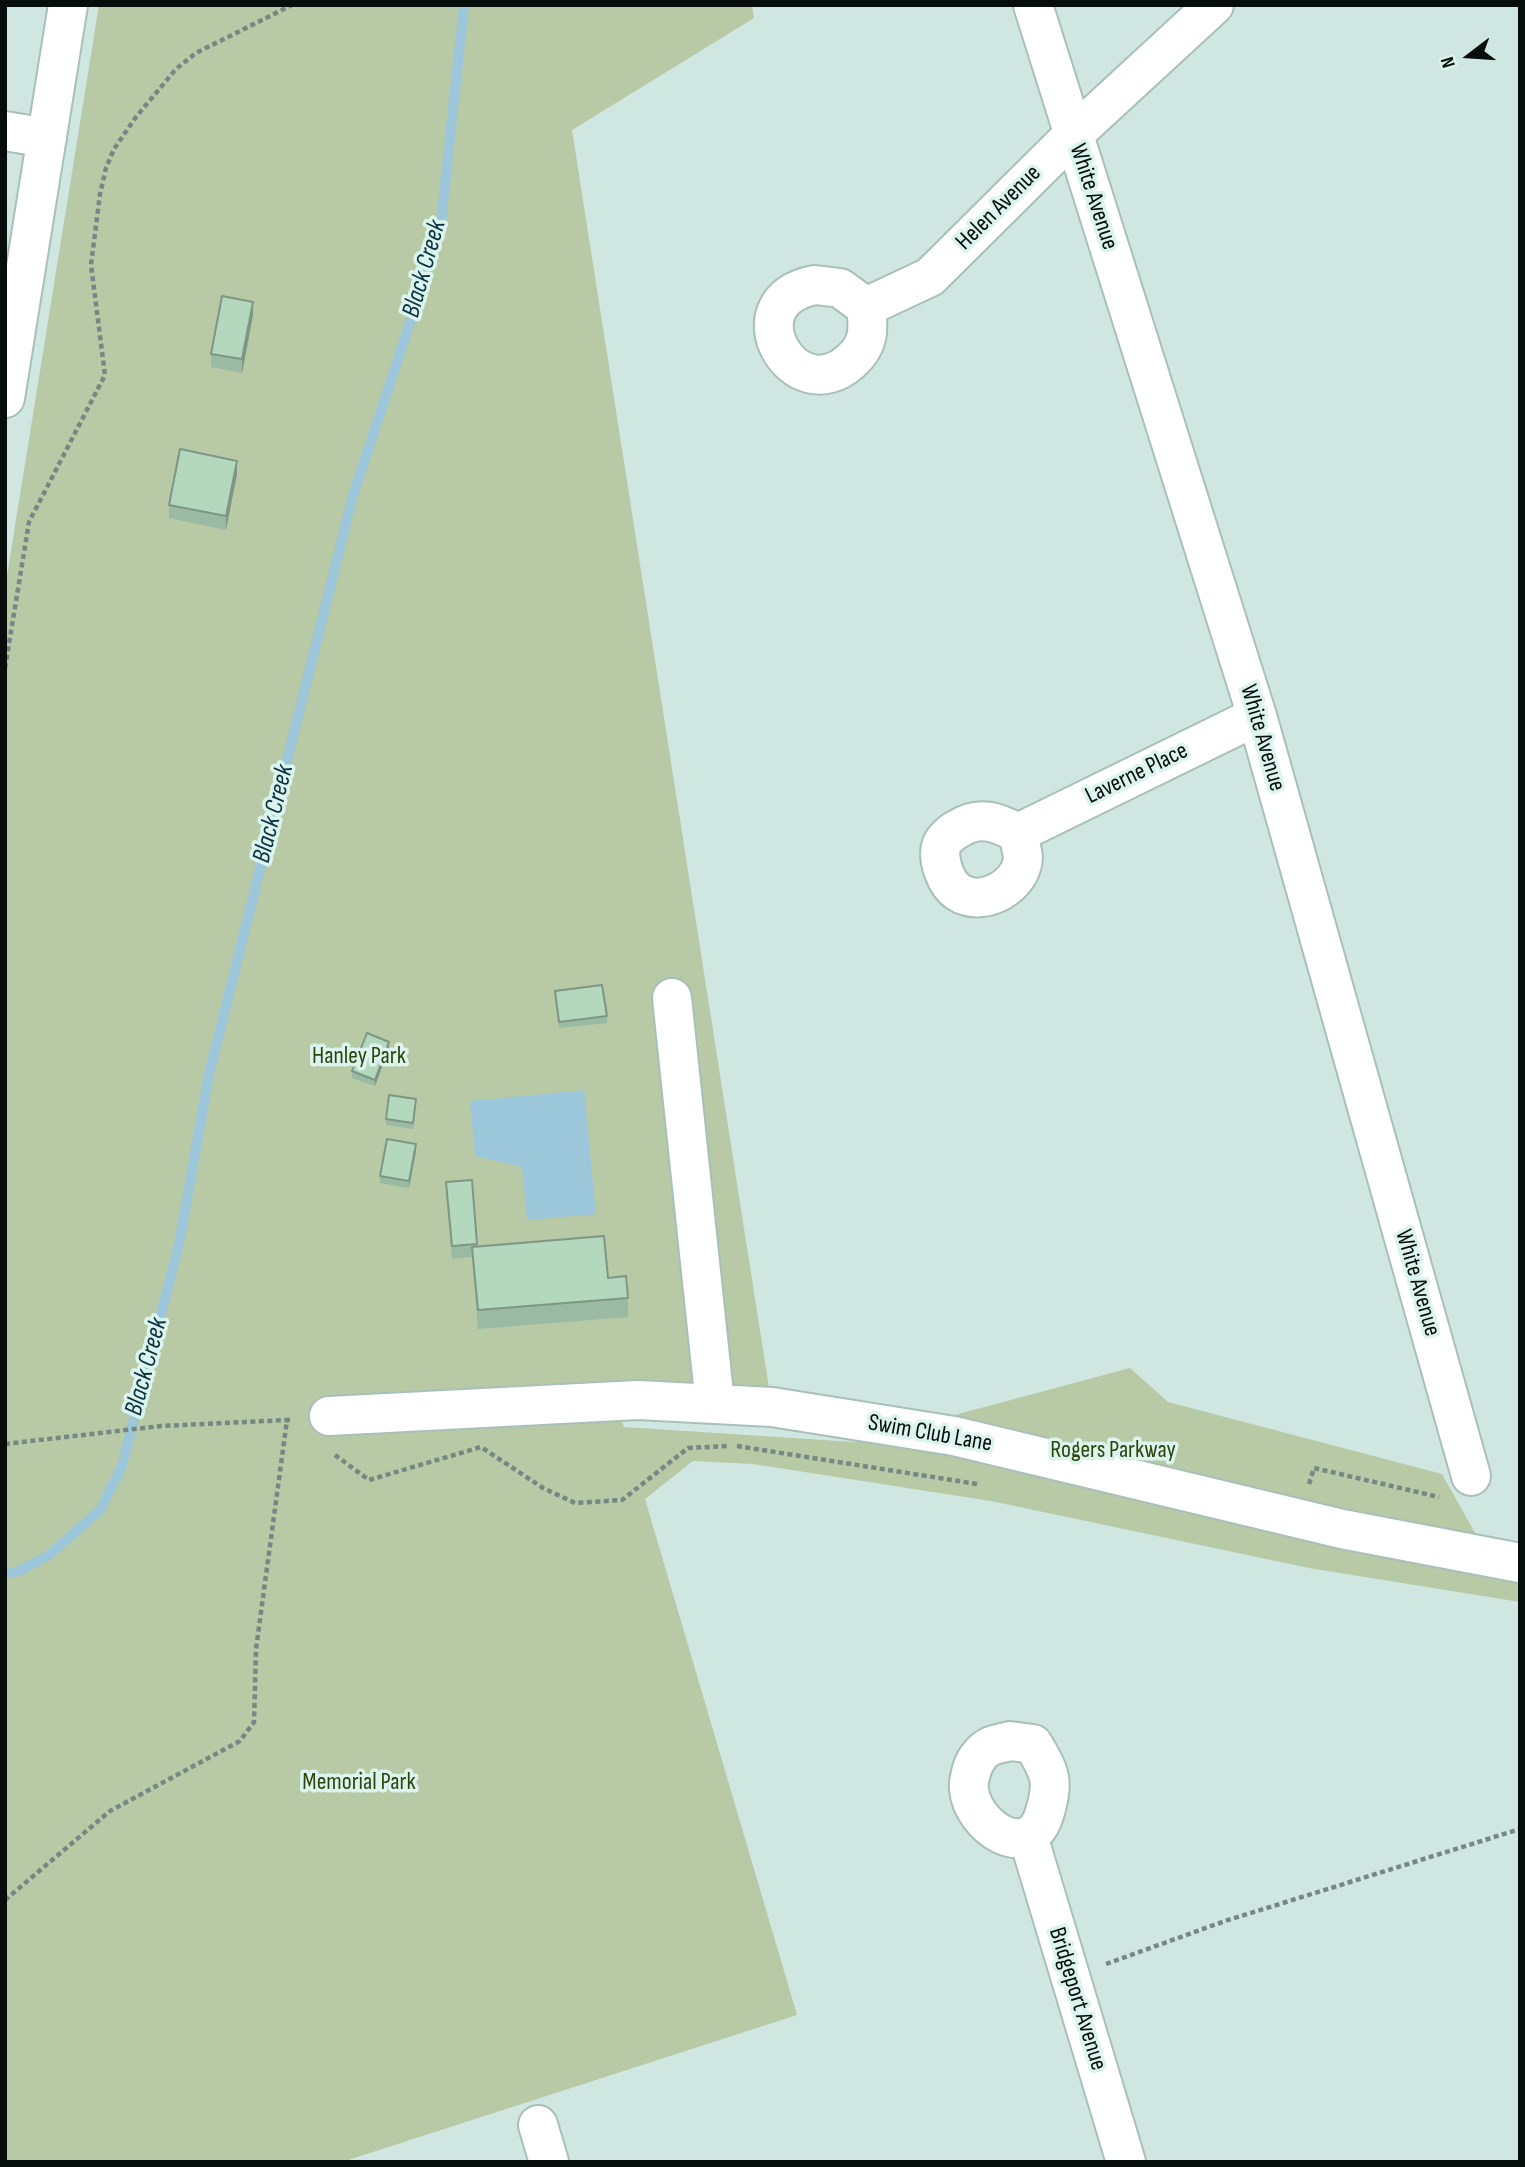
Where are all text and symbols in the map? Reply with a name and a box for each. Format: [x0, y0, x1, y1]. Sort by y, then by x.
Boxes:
north arrow [1434, 21, 1504, 91]
text: N [1436, 54, 1461, 71]
street label: White Avenue [1062, 140, 1124, 254]
street label: Helen Avenue [950, 159, 1048, 257]
water label: Black Creek [396, 217, 454, 321]
street label: White Avenue [1233, 681, 1291, 795]
street label: Laverne Place [1081, 737, 1193, 811]
water label: Black Creek [247, 762, 301, 866]
park label: Hanley Park [312, 1043, 406, 1071]
street label: White Avenue [1388, 1226, 1446, 1340]
water label: Black Creek [119, 1315, 175, 1419]
street label: Swim Club Lane [866, 1409, 994, 1459]
park label: Rogers Parkway [1050, 1437, 1176, 1465]
park label: Memorial Park [302, 1769, 416, 1797]
street label: Bridgeport Avenue [1042, 1924, 1112, 2074]

